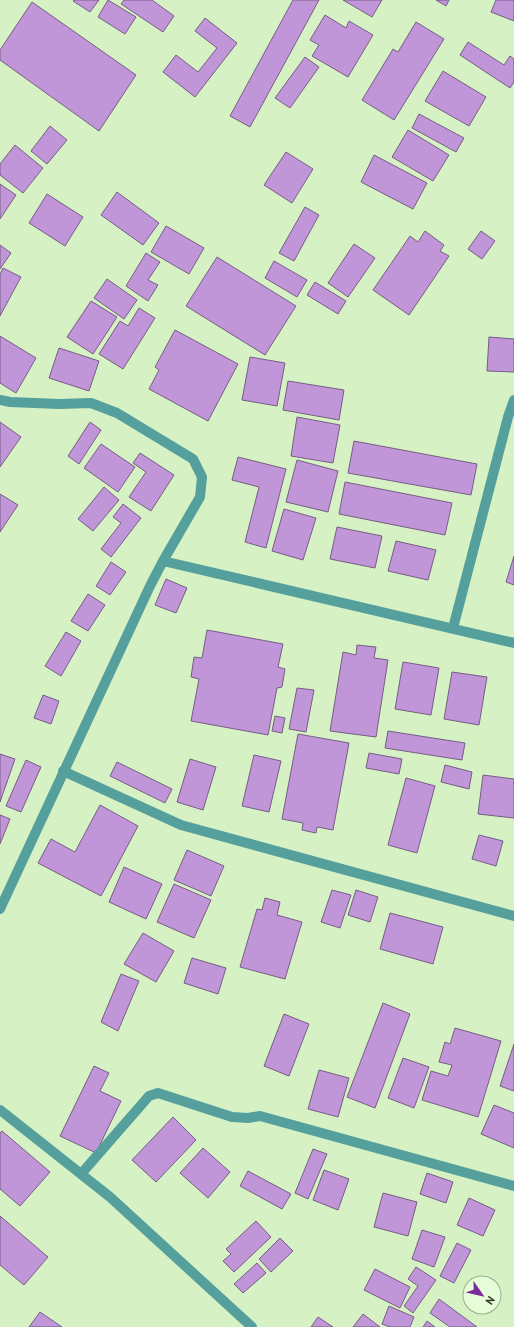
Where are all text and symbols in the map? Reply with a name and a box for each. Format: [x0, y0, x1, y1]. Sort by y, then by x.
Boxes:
north arrow [462, 1275, 502, 1315]
text: N [482, 1294, 498, 1308]

